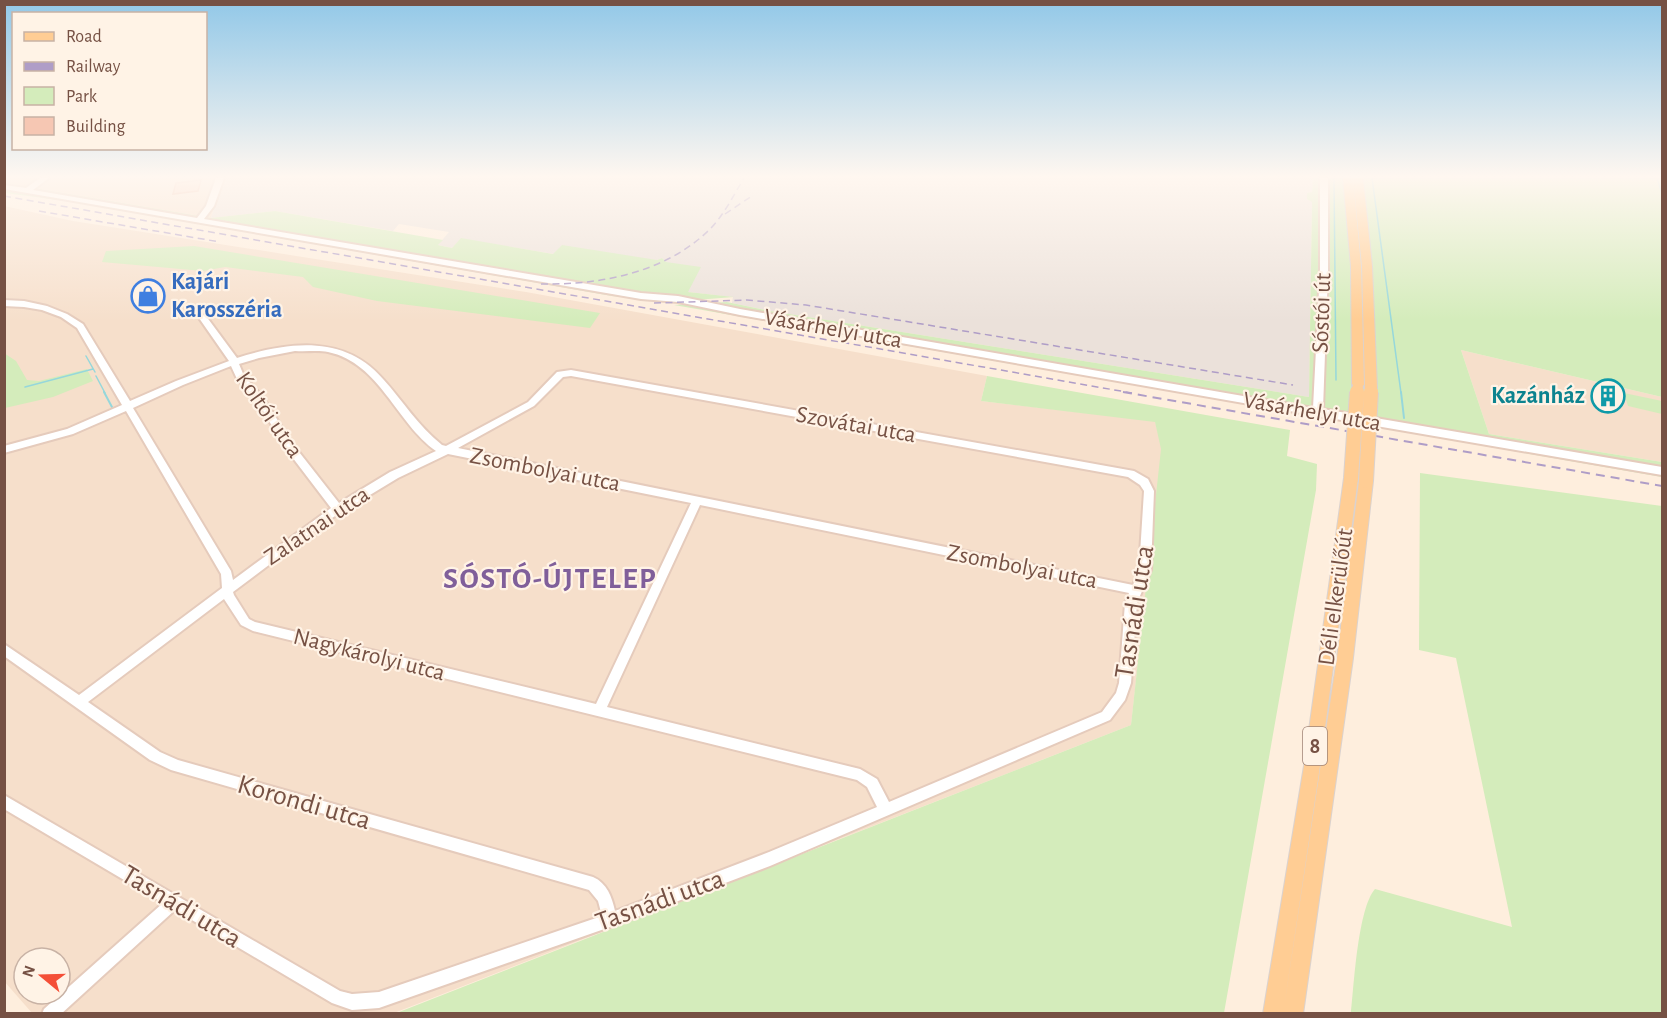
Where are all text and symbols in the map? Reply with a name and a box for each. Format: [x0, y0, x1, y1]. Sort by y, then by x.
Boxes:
legend [12, 12, 207, 150]
text: Road [66, 28, 102, 46]
text: Railway [66, 58, 121, 76]
text: Park [66, 88, 98, 106]
text: Building [66, 118, 126, 136]
place label: Kajári Karosszéria [171, 270, 282, 322]
street label: Sóstói út [1309, 272, 1335, 354]
shop icon: Kajári Karosszéria [130, 278, 166, 314]
street label: Vásárhelyi utca [762, 305, 904, 353]
street label: Koltói utca [231, 368, 307, 462]
building icon: Kazánház [1590, 378, 1626, 414]
place label: Kazánház [1491, 384, 1585, 408]
street label: Vásárhelyi utca [1241, 388, 1383, 436]
street label: Szovátai utca [794, 403, 918, 447]
street label: Zsombolyai utca [468, 444, 622, 496]
street label: Zalatnai utca [260, 482, 374, 570]
street label: Déli elkerülőút [1314, 526, 1358, 667]
street label: Zsombolyai utca [945, 541, 1099, 593]
street label: Tasnádi utca [1111, 543, 1159, 681]
district label: SÓSTÓ-ÚJTELEP [443, 561, 657, 594]
street label: Nagykárolyi utca [291, 625, 447, 685]
road number: 8 [1303, 727, 1327, 765]
street label: Korondi utca [234, 771, 374, 835]
street label: Tasnádi utca [116, 860, 246, 954]
street label: Tasnádi utca [592, 865, 728, 937]
north arrow [12, 946, 72, 1006]
text: N [19, 964, 38, 979]

